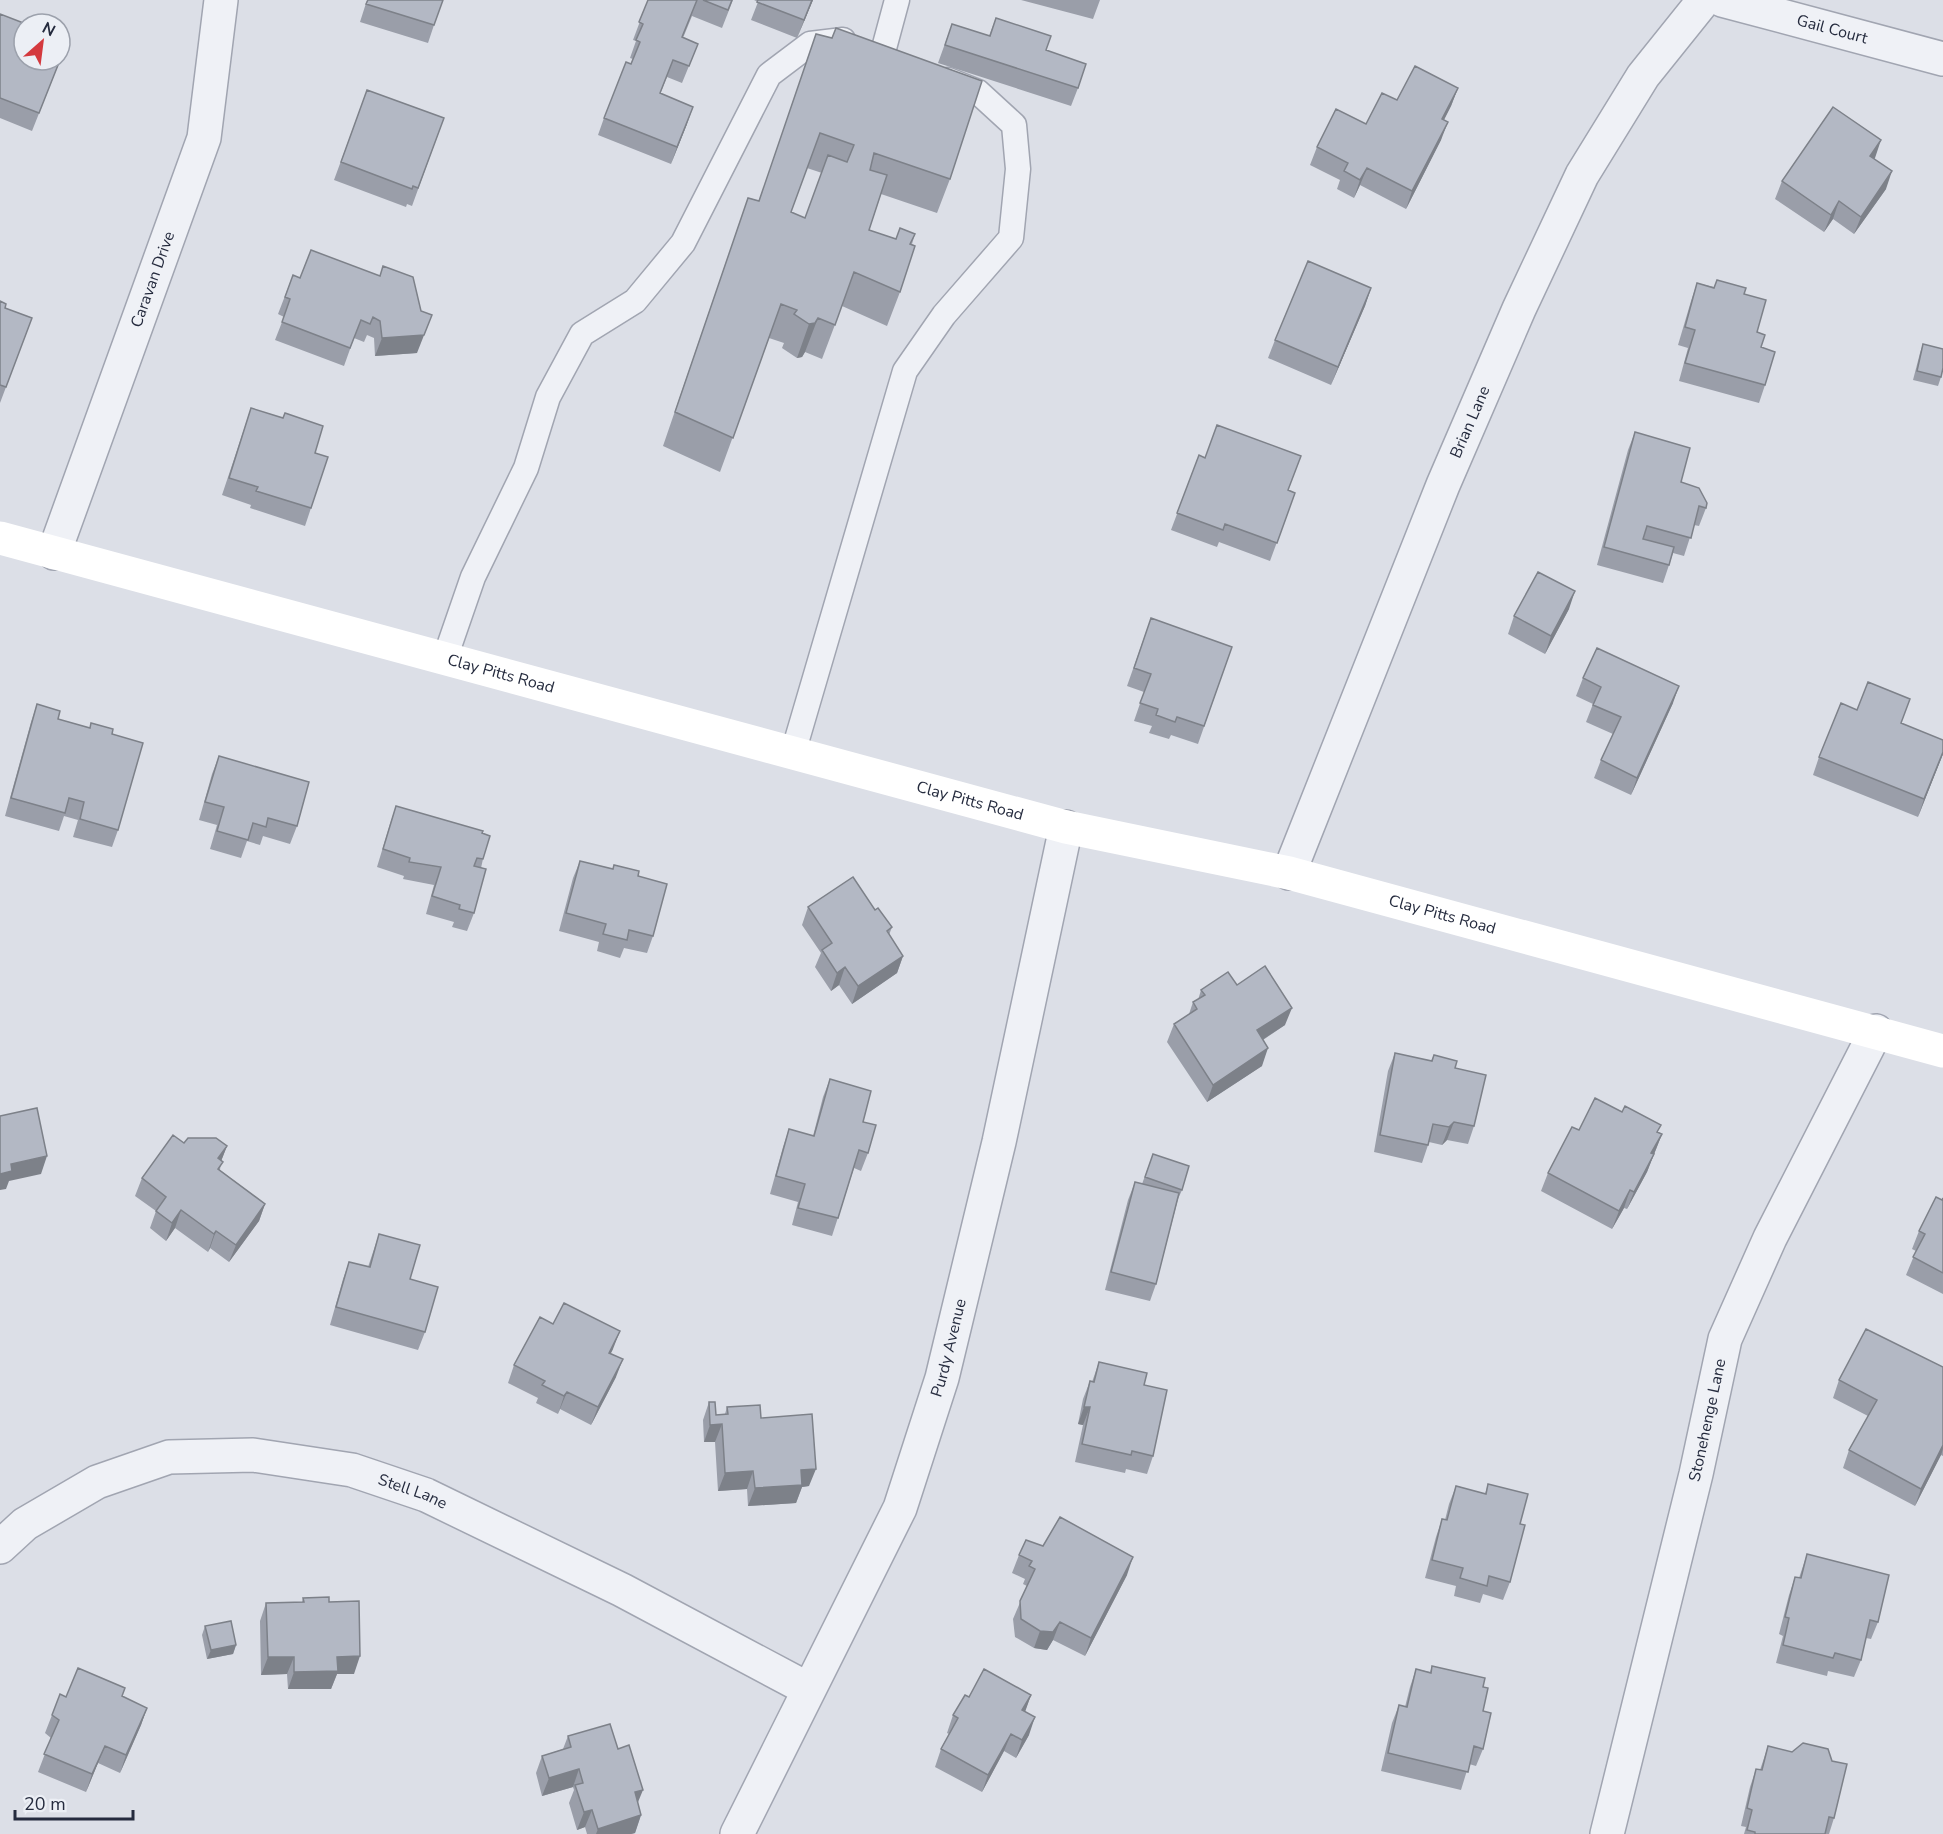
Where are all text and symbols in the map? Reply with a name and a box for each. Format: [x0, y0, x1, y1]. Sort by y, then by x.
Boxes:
street label: Gail Court [1794, 9, 1870, 49]
north arrow [12, 12, 72, 72]
text: N [38, 17, 59, 42]
street label: Caravan Drive [125, 228, 180, 330]
street label: Brian Lane [1445, 382, 1495, 462]
street label: Clay Pitts Road [445, 649, 557, 699]
street label: Clay Pitts Road [914, 776, 1026, 826]
street label: Clay Pitts Road [1386, 890, 1498, 940]
street label: Purdy Avenue [926, 1296, 972, 1400]
street label: Stonehenge Lane [1684, 1356, 1732, 1484]
street label: Stell Lane [375, 1469, 451, 1515]
scale bar [15, 1783, 134, 1821]
text: 20 m [24, 1792, 66, 1816]

